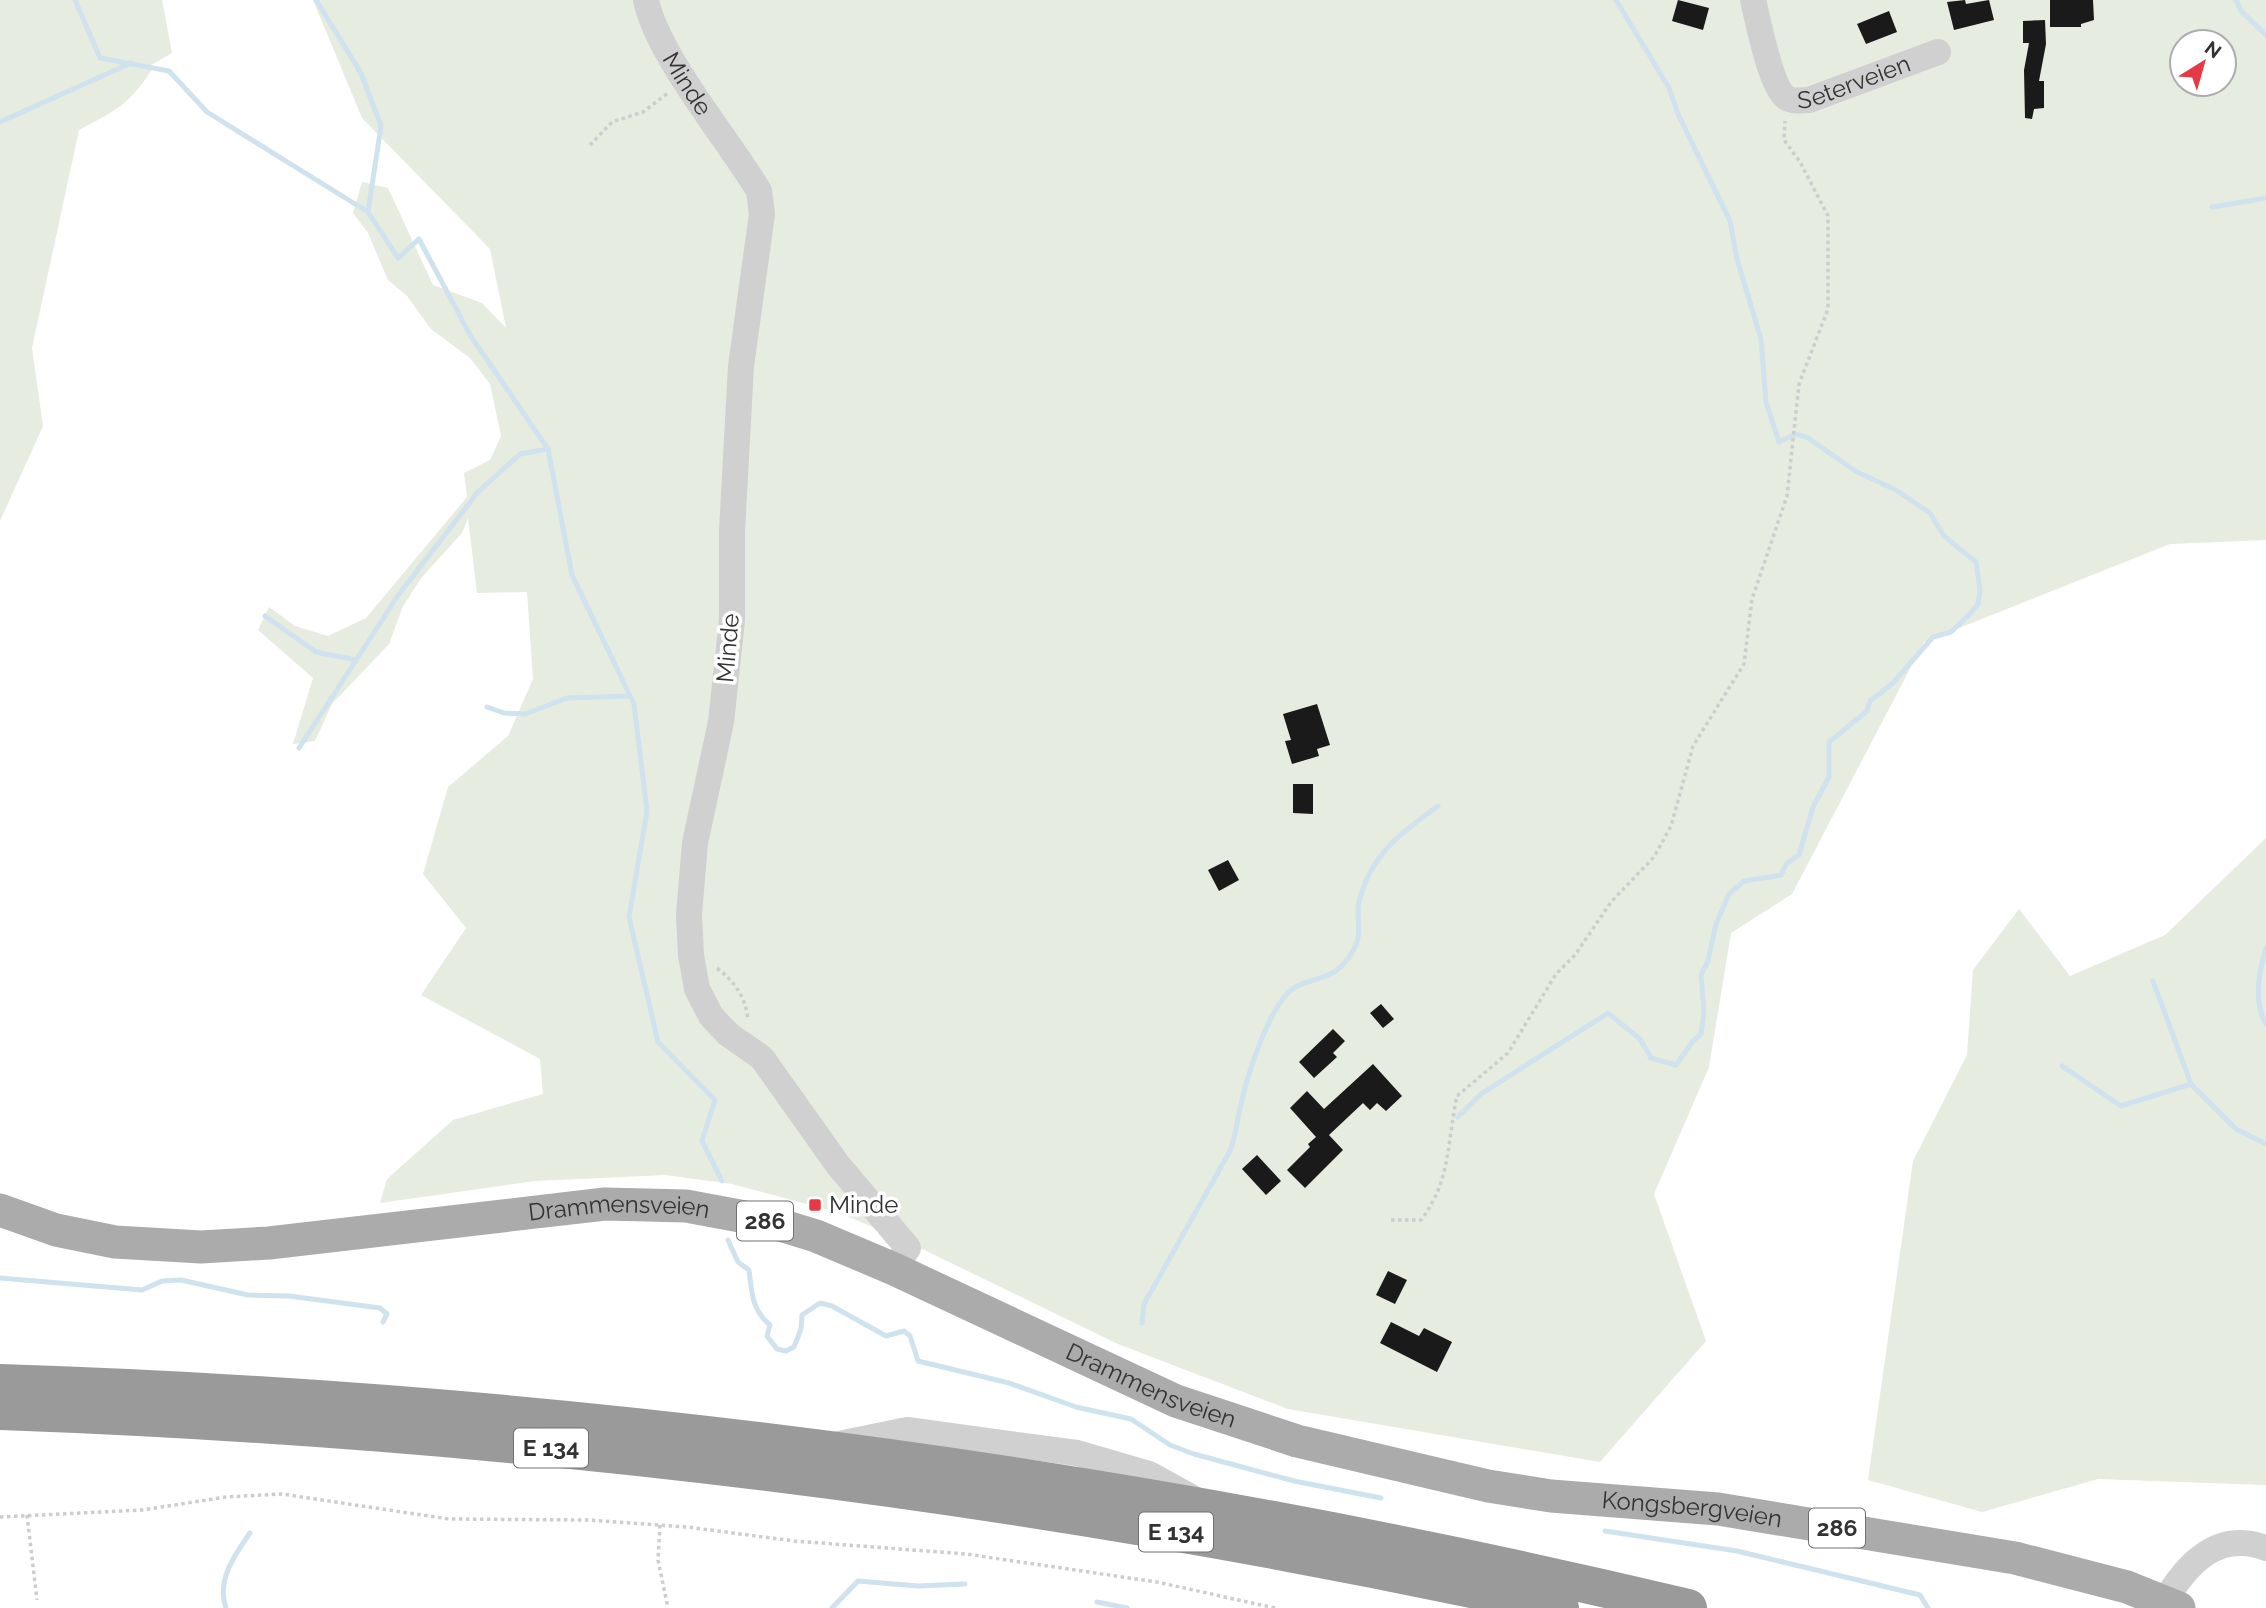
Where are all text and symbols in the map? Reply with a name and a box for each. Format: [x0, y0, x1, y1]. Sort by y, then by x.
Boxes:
north arrow [2168, 28, 2238, 98]
text: N [2201, 36, 2226, 63]
street label: Minde [657, 47, 718, 121]
street label: Seterveien [1796, 49, 1914, 115]
street label: Minde [710, 612, 745, 684]
street label: Drammensveien [527, 1188, 712, 1227]
place label: Minde [829, 1190, 898, 1219]
marker: Minde [807, 1197, 823, 1213]
road number: 286 [737, 1202, 793, 1240]
street label: Drammensveien [1061, 1337, 1240, 1434]
road number: E 134 [514, 1428, 588, 1468]
street label: Kongsbergveien [1601, 1485, 1784, 1533]
road number: 286 [1809, 1508, 1865, 1548]
road number: E 134 [1139, 1512, 1213, 1552]

